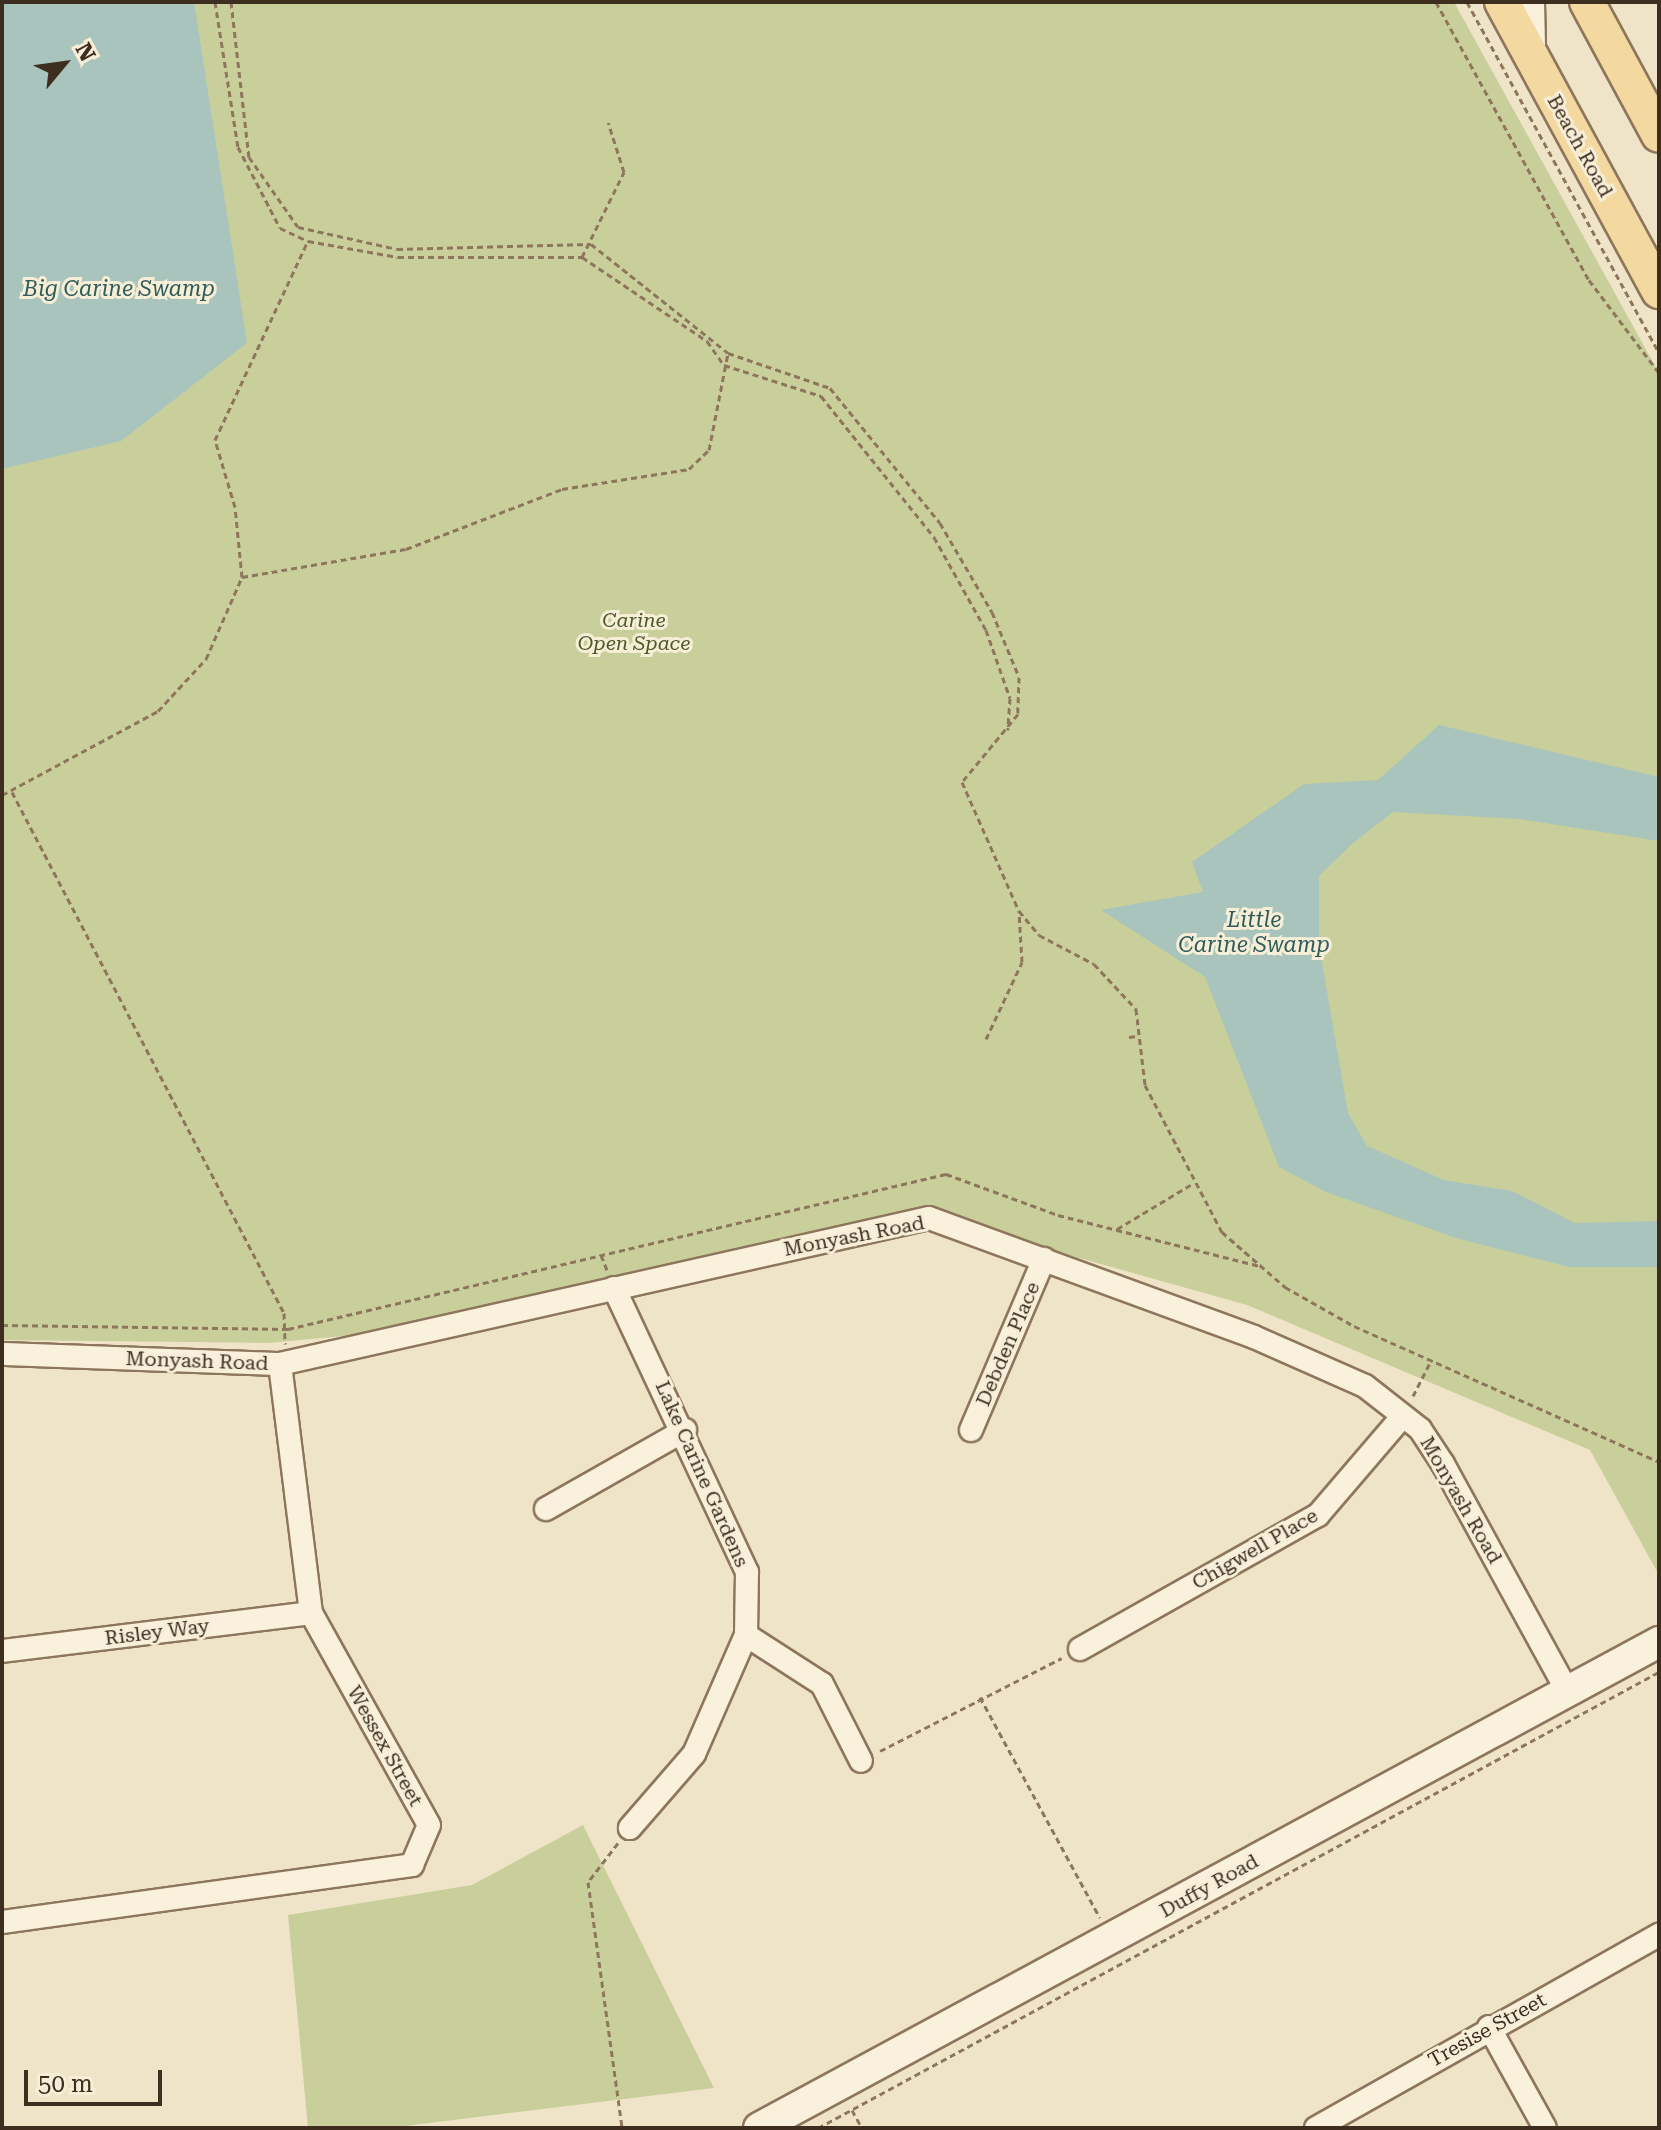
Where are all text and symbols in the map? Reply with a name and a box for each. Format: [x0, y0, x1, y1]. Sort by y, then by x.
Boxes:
north arrow [24, 24, 104, 104]
text: N [70, 39, 100, 66]
street label: Beach Road [1542, 91, 1618, 201]
water label: Big Carine Swamp [23, 276, 215, 302]
park label: Carine Open Space [578, 609, 690, 656]
water label: Little Carine Swamp [1178, 906, 1330, 958]
street label: Monyash Road [782, 1211, 926, 1261]
street label: Debden Place [971, 1278, 1045, 1410]
street label: Monyash Road [125, 1347, 269, 1375]
street label: Lake Carine Gardens [650, 1377, 754, 1571]
street label: Monyash Road [1415, 1432, 1507, 1568]
street label: Chigwell Place [1188, 1503, 1322, 1595]
street label: Risley Way [103, 1614, 211, 1650]
street label: Wessex Street [342, 1682, 428, 1810]
street label: Duffy Road [1156, 1849, 1262, 1923]
street label: Tresise Street [1424, 1988, 1550, 2072]
scale bar [28, 2054, 166, 2104]
text: 50 m [38, 2070, 93, 2098]

